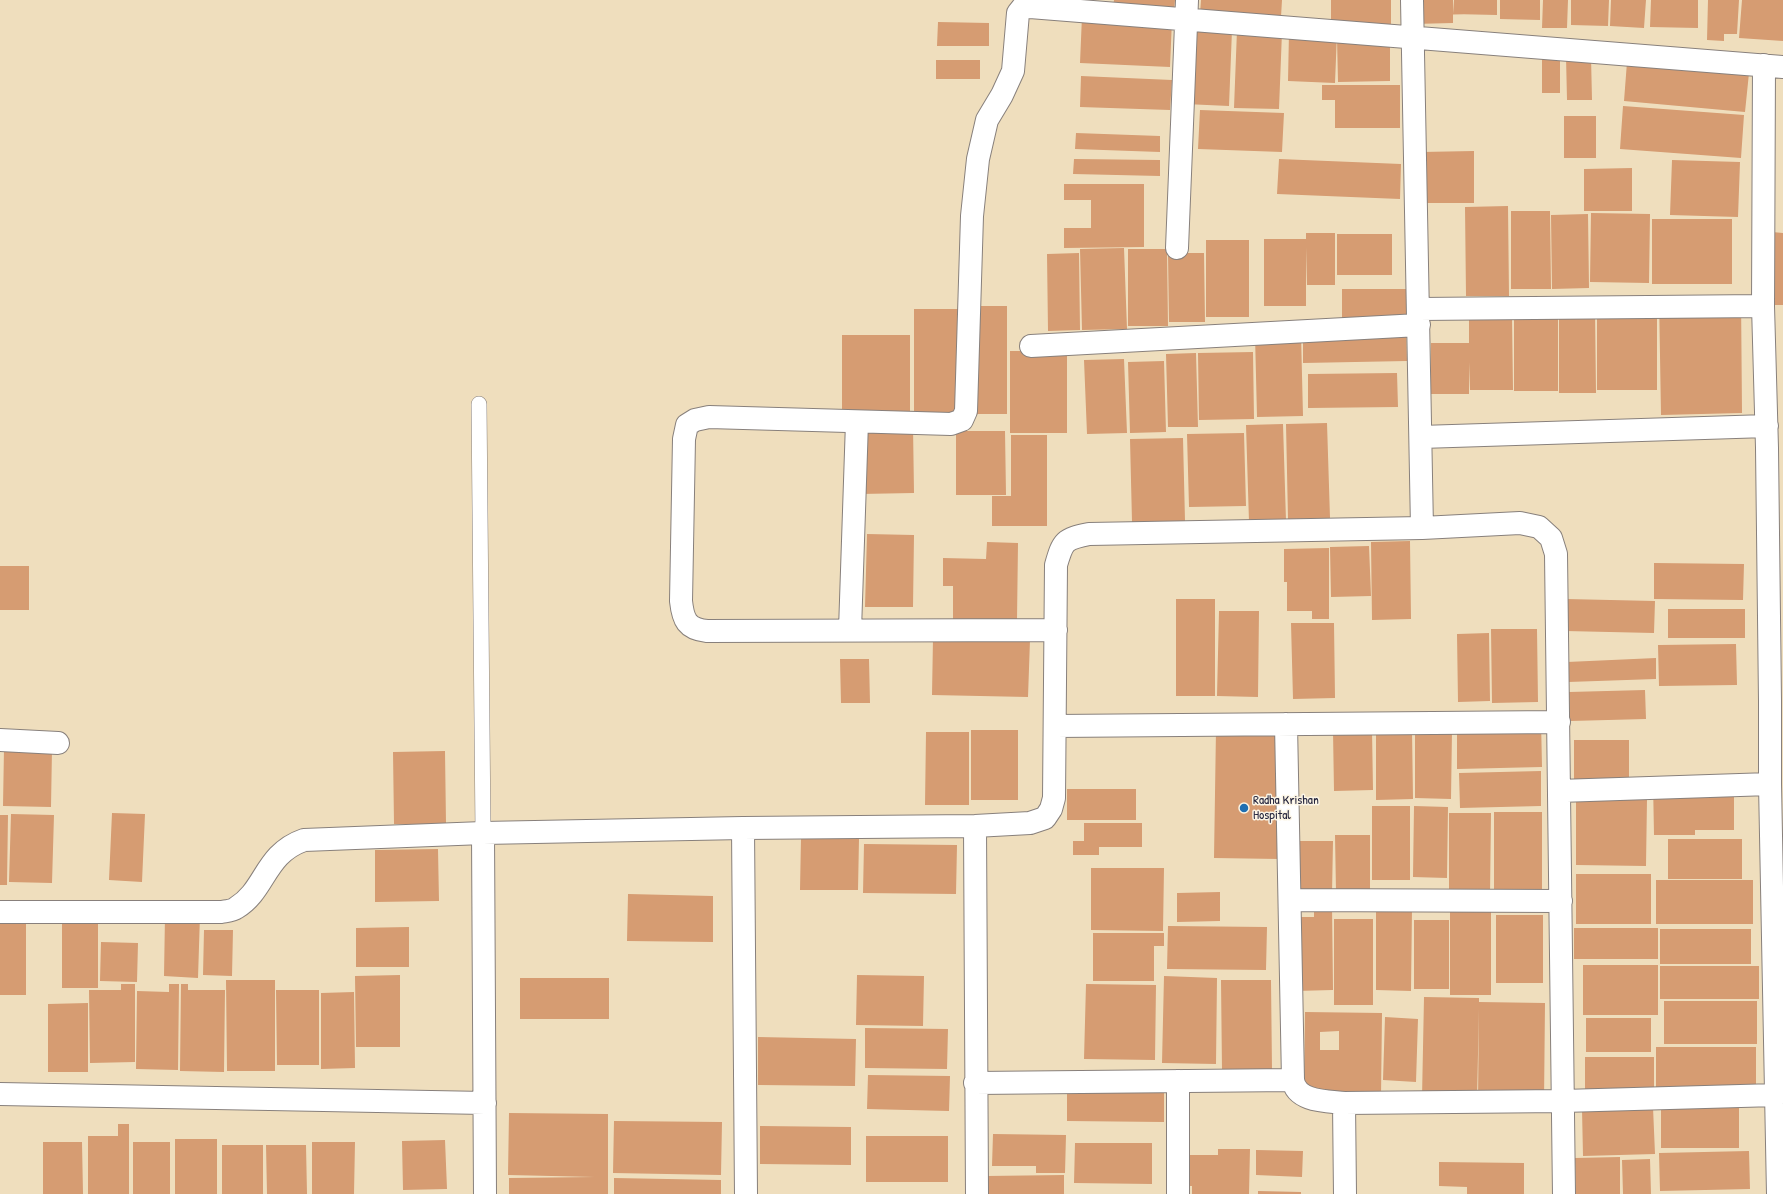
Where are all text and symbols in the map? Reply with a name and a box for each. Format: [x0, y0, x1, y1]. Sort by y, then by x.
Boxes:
place label: Radha Krishan Hospital [1253, 793, 1319, 824]
marker: Radha Krishan Hospital [1238, 802, 1250, 814]

